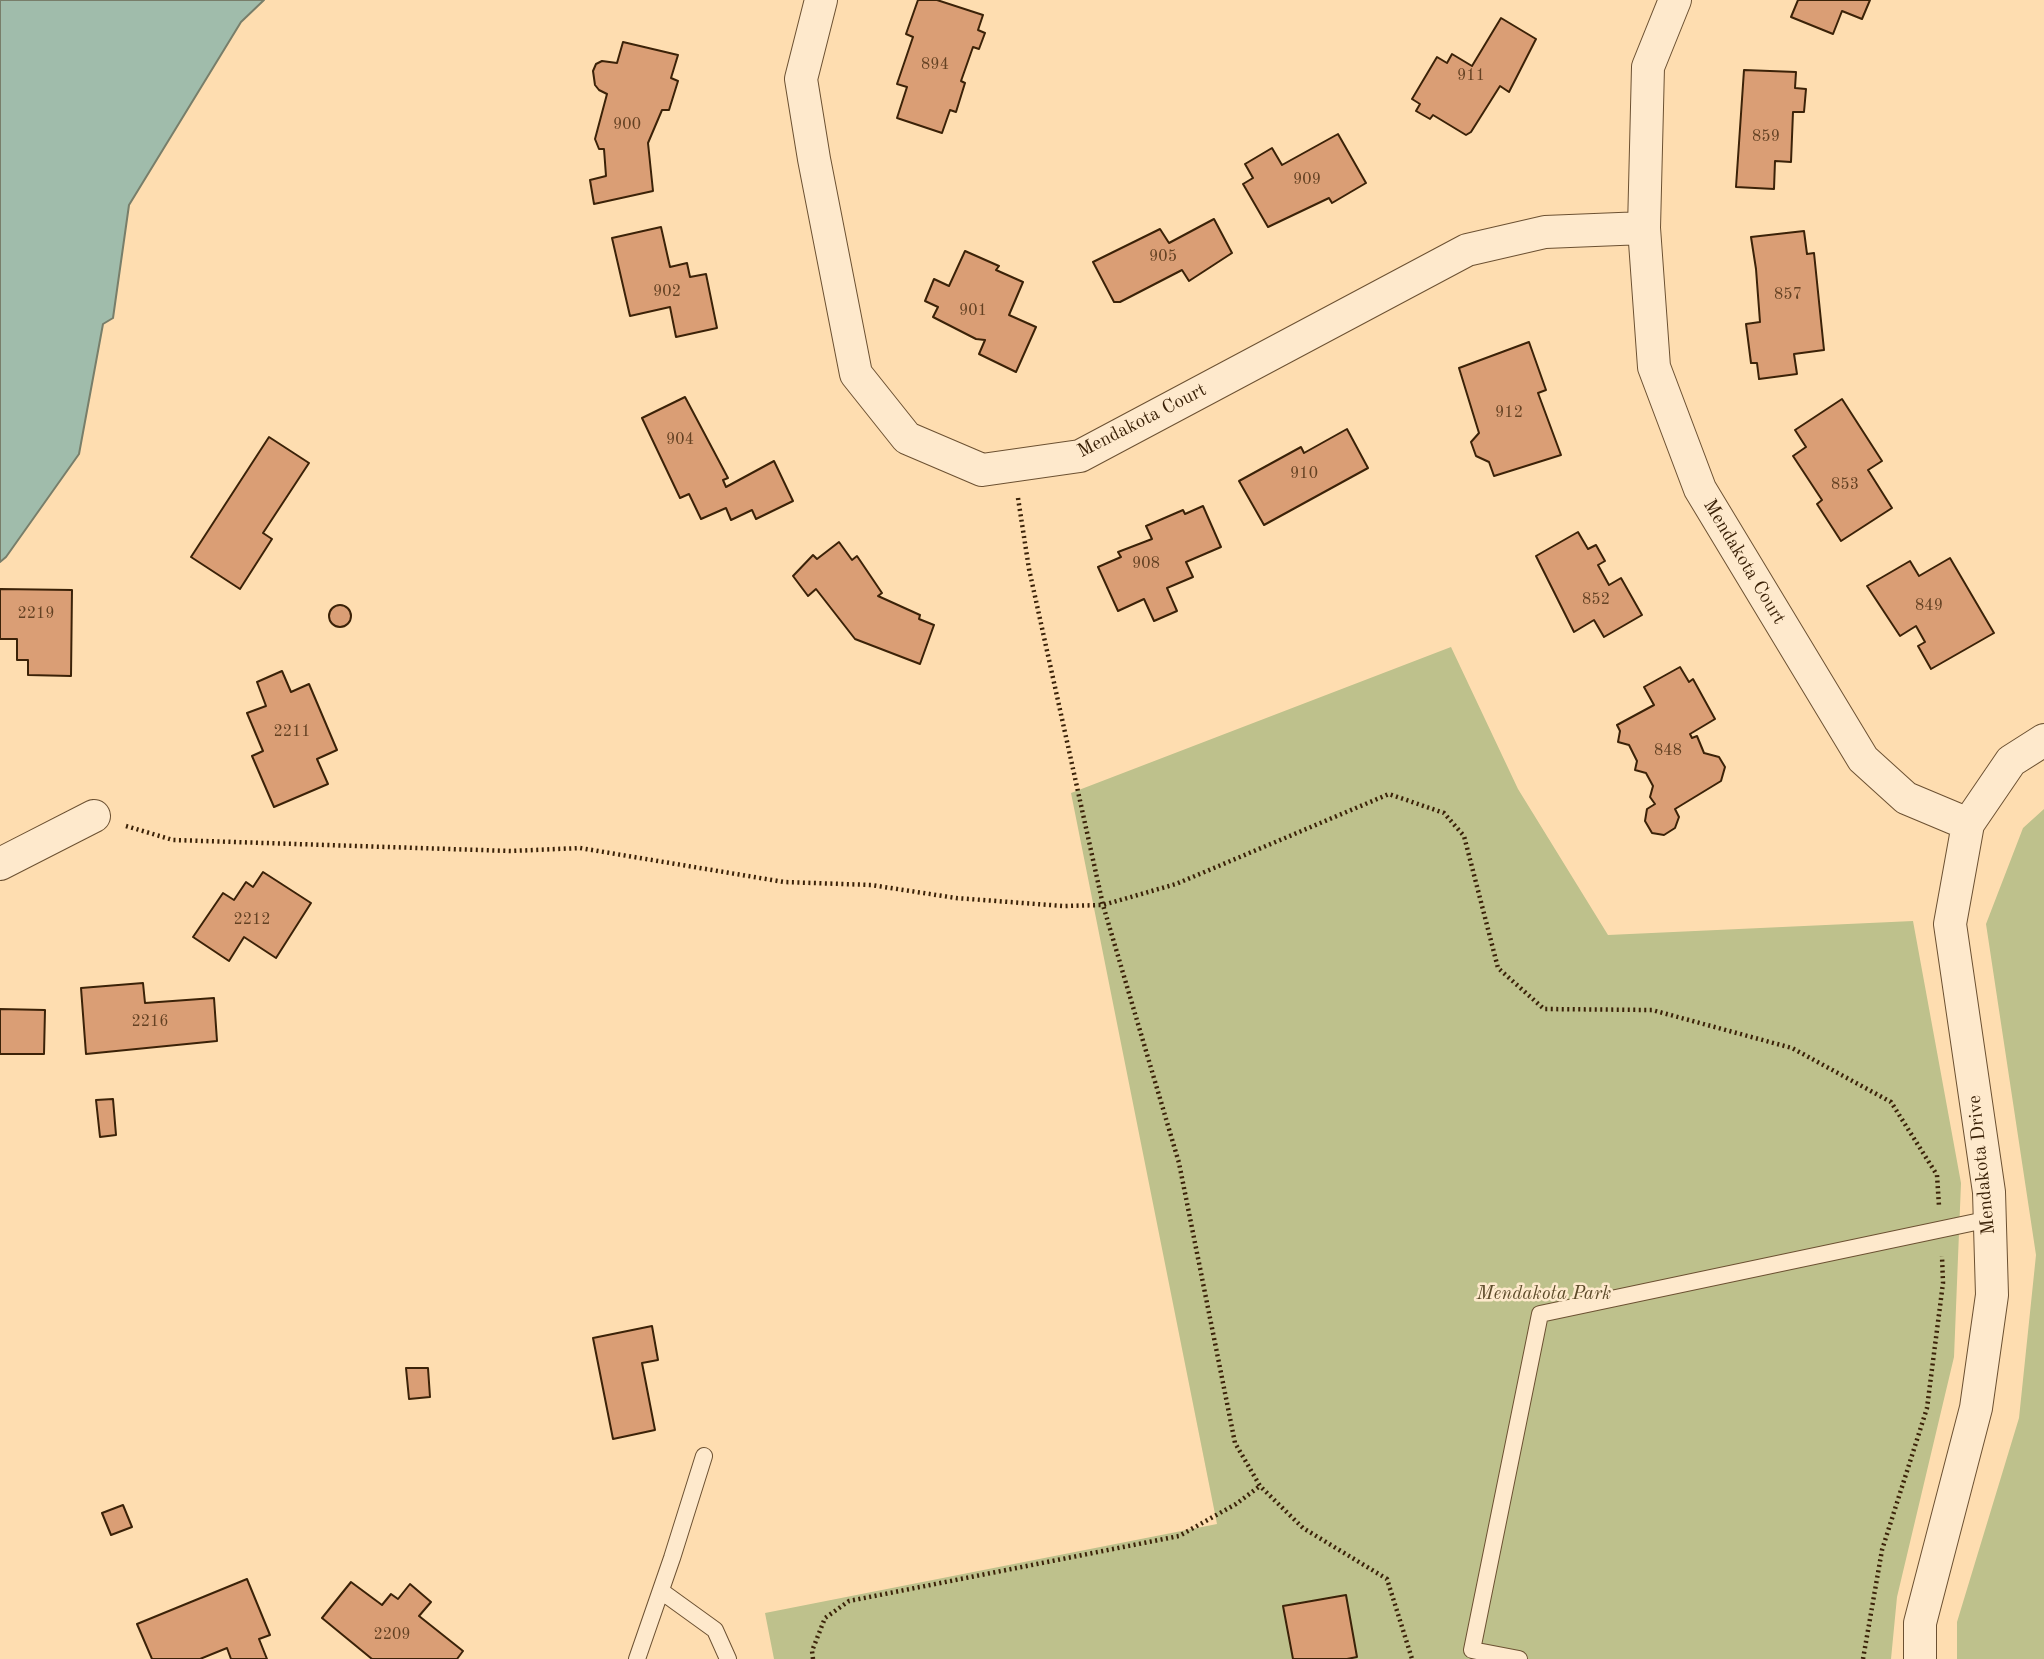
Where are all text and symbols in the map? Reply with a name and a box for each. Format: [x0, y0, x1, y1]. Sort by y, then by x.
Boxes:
house number: 894 [921, 55, 949, 75]
house number: 911 [1457, 66, 1485, 86]
house number: 900 [613, 115, 641, 135]
house number: 859 [1752, 127, 1780, 147]
house number: 909 [1293, 170, 1321, 190]
house number: 905 [1149, 247, 1177, 267]
house number: 902 [653, 282, 681, 302]
house number: 857 [1774, 285, 1802, 305]
house number: 901 [959, 301, 987, 321]
street label: Mendakota Court [1074, 379, 1210, 463]
house number: 912 [1495, 403, 1523, 423]
house number: 904 [666, 430, 694, 450]
house number: 910 [1290, 464, 1318, 484]
house number: 853 [1831, 475, 1859, 495]
street label: Mendakota Court [1698, 495, 1790, 629]
house number: 908 [1132, 554, 1160, 574]
house number: 852 [1582, 590, 1610, 610]
house number: 849 [1915, 596, 1943, 616]
house number: 2219 [17, 604, 55, 624]
house number: 2211 [273, 722, 311, 742]
house number: 848 [1654, 741, 1682, 761]
house number: 2212 [233, 910, 271, 930]
house number: 2216 [131, 1012, 169, 1032]
street label: Mendakota Drive [1963, 1094, 2001, 1236]
park label: Mendakota Park [1477, 1283, 1611, 1305]
house number: 2209 [373, 1625, 411, 1645]

